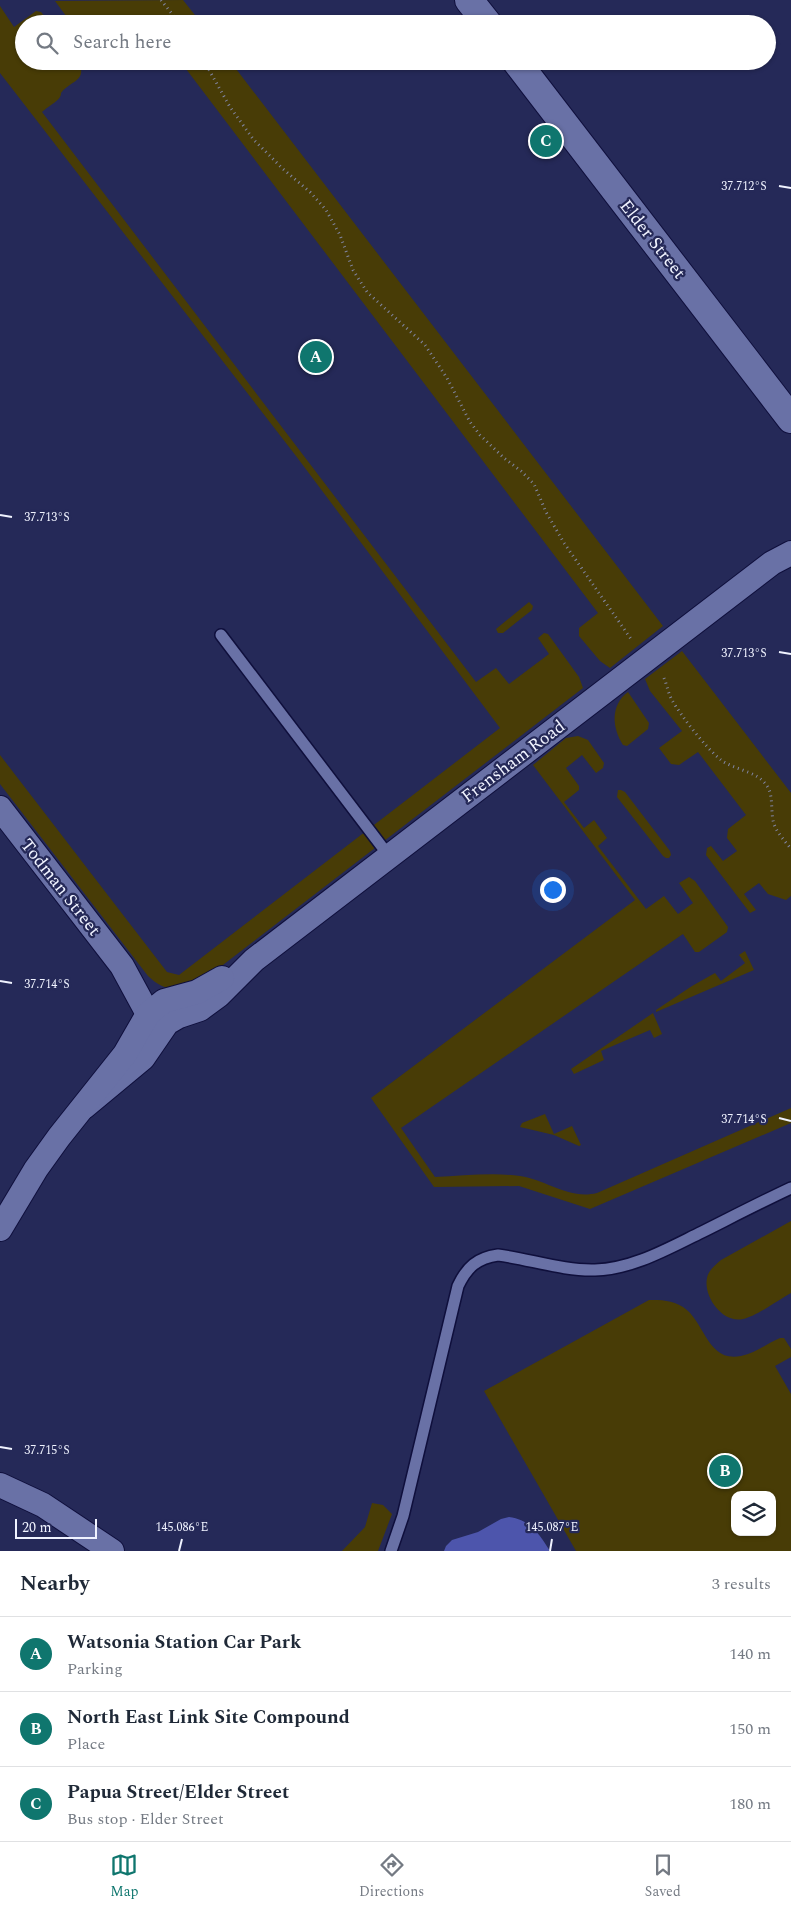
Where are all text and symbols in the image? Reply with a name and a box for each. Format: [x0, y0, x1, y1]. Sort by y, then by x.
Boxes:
search box [15, 15, 776, 70]
text: Search here [73, 28, 172, 57]
icon: search [33, 29, 61, 57]
pin: C [530, 122, 562, 160]
text: 37.712°S [721, 177, 767, 196]
street label: Elder Street [613, 194, 692, 285]
pin: A [300, 338, 332, 376]
text: 37.713°S [24, 508, 70, 527]
text: 37.713°S [721, 644, 767, 663]
street label: Frensham Road [456, 713, 571, 810]
street label: Todman Street [14, 833, 107, 942]
your location [540, 877, 566, 903]
text: 37.714°S [24, 975, 70, 994]
text: 37.714°S [721, 1110, 767, 1129]
text: 37.715°S [24, 1441, 70, 1460]
pin: B [709, 1452, 741, 1490]
map controls [731, 1491, 776, 1536]
button: layers [731, 1491, 776, 1536]
scale bar [15, 1516, 98, 1539]
text: 20 m [22, 1517, 52, 1538]
text: 145.086°E [156, 1518, 208, 1537]
text: 145.087°E [526, 1518, 578, 1537]
text: Nearby [20, 1568, 90, 1600]
text: 3 results [712, 1572, 771, 1596]
text: Watsonia Station Car Park [67, 1628, 301, 1657]
text: A [30, 1642, 42, 1666]
text: 140 m [729, 1642, 771, 1666]
text: Parking [67, 1657, 123, 1681]
text: North East Link Site Compound [67, 1703, 350, 1732]
text: B [30, 1717, 42, 1741]
text: 150 m [729, 1717, 771, 1741]
text: Place [67, 1732, 105, 1756]
text: Papua Street/Elder Street [67, 1778, 289, 1807]
text: C [30, 1792, 42, 1816]
text: 180 m [729, 1792, 771, 1816]
text: Bus stop · Elder Street [67, 1807, 224, 1831]
tab: Map [110, 1851, 138, 1902]
tab: Directions [359, 1851, 424, 1902]
tab: Saved [645, 1851, 681, 1902]

